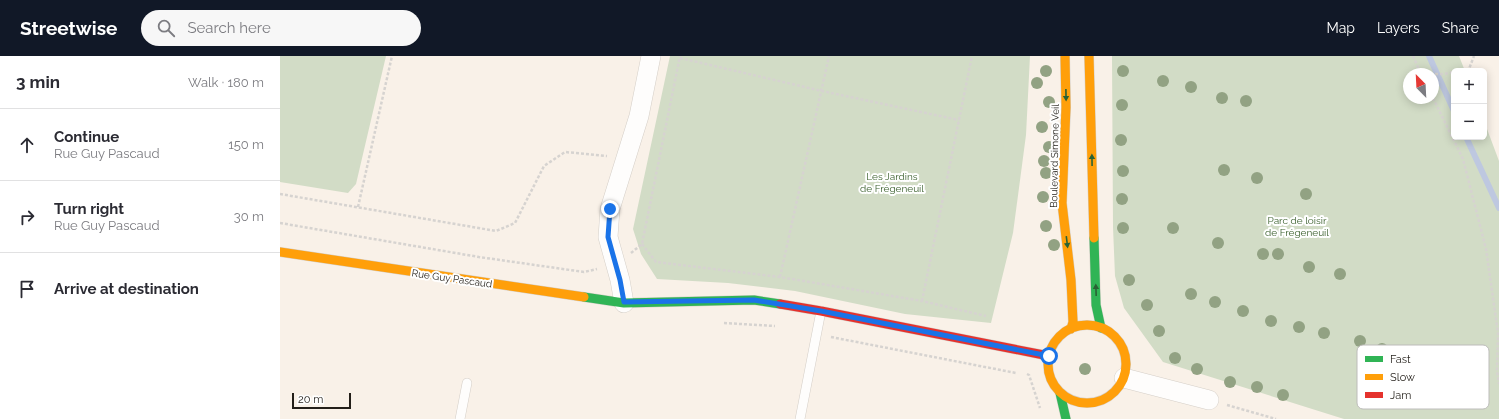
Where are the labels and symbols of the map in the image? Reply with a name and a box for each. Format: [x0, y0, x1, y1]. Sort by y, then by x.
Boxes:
north arrow [1403, 68, 1439, 104]
one-way arrow [1063, 89, 1069, 102]
street label: Boulevard Simone Veil [1048, 104, 1061, 208]
one-way arrow [1089, 153, 1095, 166]
park label: Les Jardins de Frégeneuil [860, 171, 924, 194]
route end [601, 200, 619, 218]
park label: Parc de loisir de Frégeneuil [1265, 215, 1329, 238]
one-way arrow [1063, 236, 1070, 248]
street label: Rue Guy Pascaud [411, 267, 493, 290]
one-way arrow [1093, 283, 1099, 296]
legend [1357, 345, 1489, 409]
route start [1040, 347, 1058, 365]
text: Fast [1390, 353, 1411, 366]
text: Slow [1390, 371, 1415, 384]
text: Jam [1390, 389, 1411, 402]
scale bar [292, 391, 351, 410]

